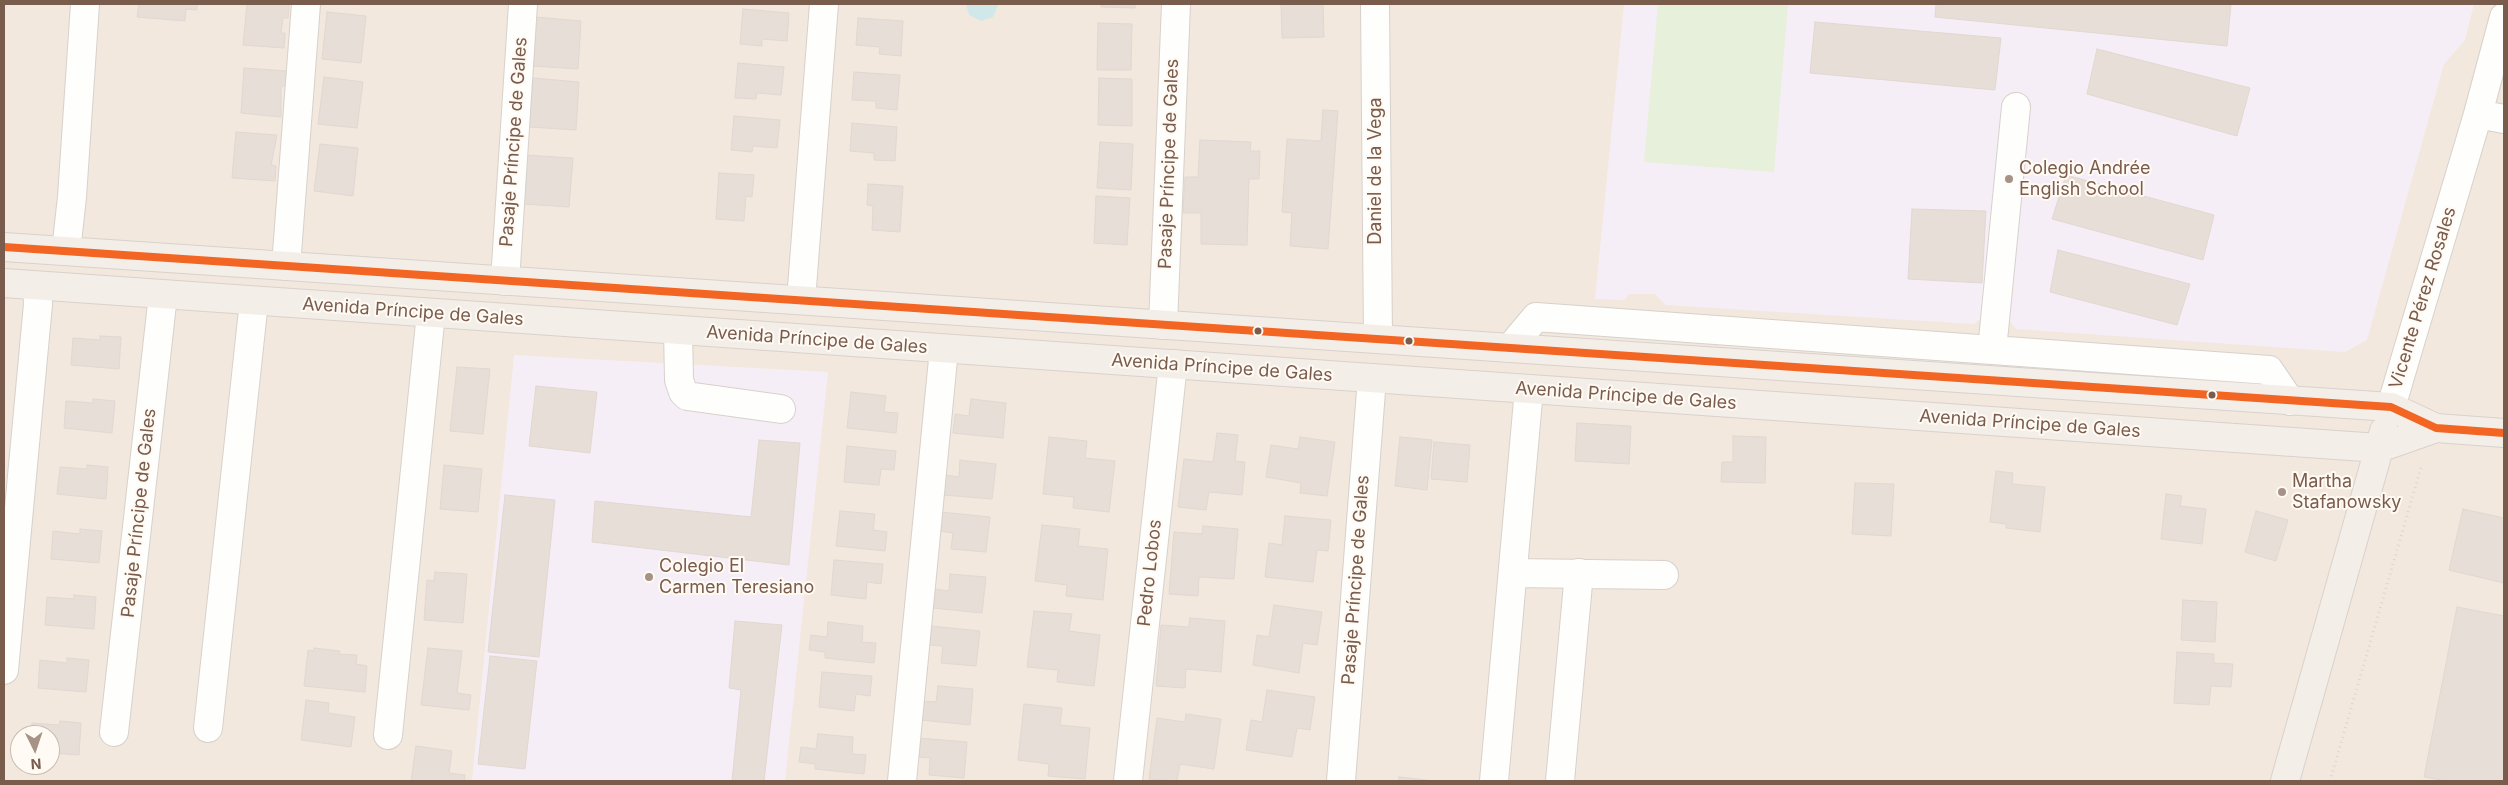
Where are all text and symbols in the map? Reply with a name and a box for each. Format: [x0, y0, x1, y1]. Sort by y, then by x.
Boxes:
street label: Pasaje Príncipe de Gales [496, 36, 532, 248]
street label: Pasaje Príncipe de Gales [1155, 59, 1183, 269]
street label: Daniel de la Vega [1365, 97, 1387, 245]
place label: Colegio Andrée English School [2019, 158, 2151, 200]
marker: Colegio Andrée English School [2003, 173, 2015, 185]
street label: Vicente Pérez Rosales [2385, 204, 2461, 392]
street label: Avenida Príncipe de Gales [302, 293, 524, 331]
street label: Avenida Príncipe de Gales [706, 321, 928, 359]
unlabelled marker [1253, 326, 1263, 336]
unlabelled marker [1404, 336, 1414, 346]
street label: Avenida Príncipe de Gales [1111, 349, 1333, 387]
street label: Avenida Príncipe de Gales [1515, 377, 1737, 415]
unlabelled marker [2207, 390, 2217, 400]
street label: Avenida Príncipe de Gales [1919, 405, 2141, 443]
street label: Pasaje Príncipe de Gales [117, 407, 161, 619]
place label: Martha Stafanowsky [2292, 471, 2401, 514]
street label: Pasaje Príncipe de Gales [1338, 474, 1374, 686]
marker: Martha Stafanowsky [2276, 486, 2288, 498]
street label: Pedro Lobos [1134, 518, 1166, 628]
place label: Colegio El Carmen Teresiano [659, 556, 814, 598]
marker: Colegio El Carmen Teresiano [643, 571, 655, 583]
north arrow [10, 725, 60, 775]
text: N [30, 756, 42, 773]

